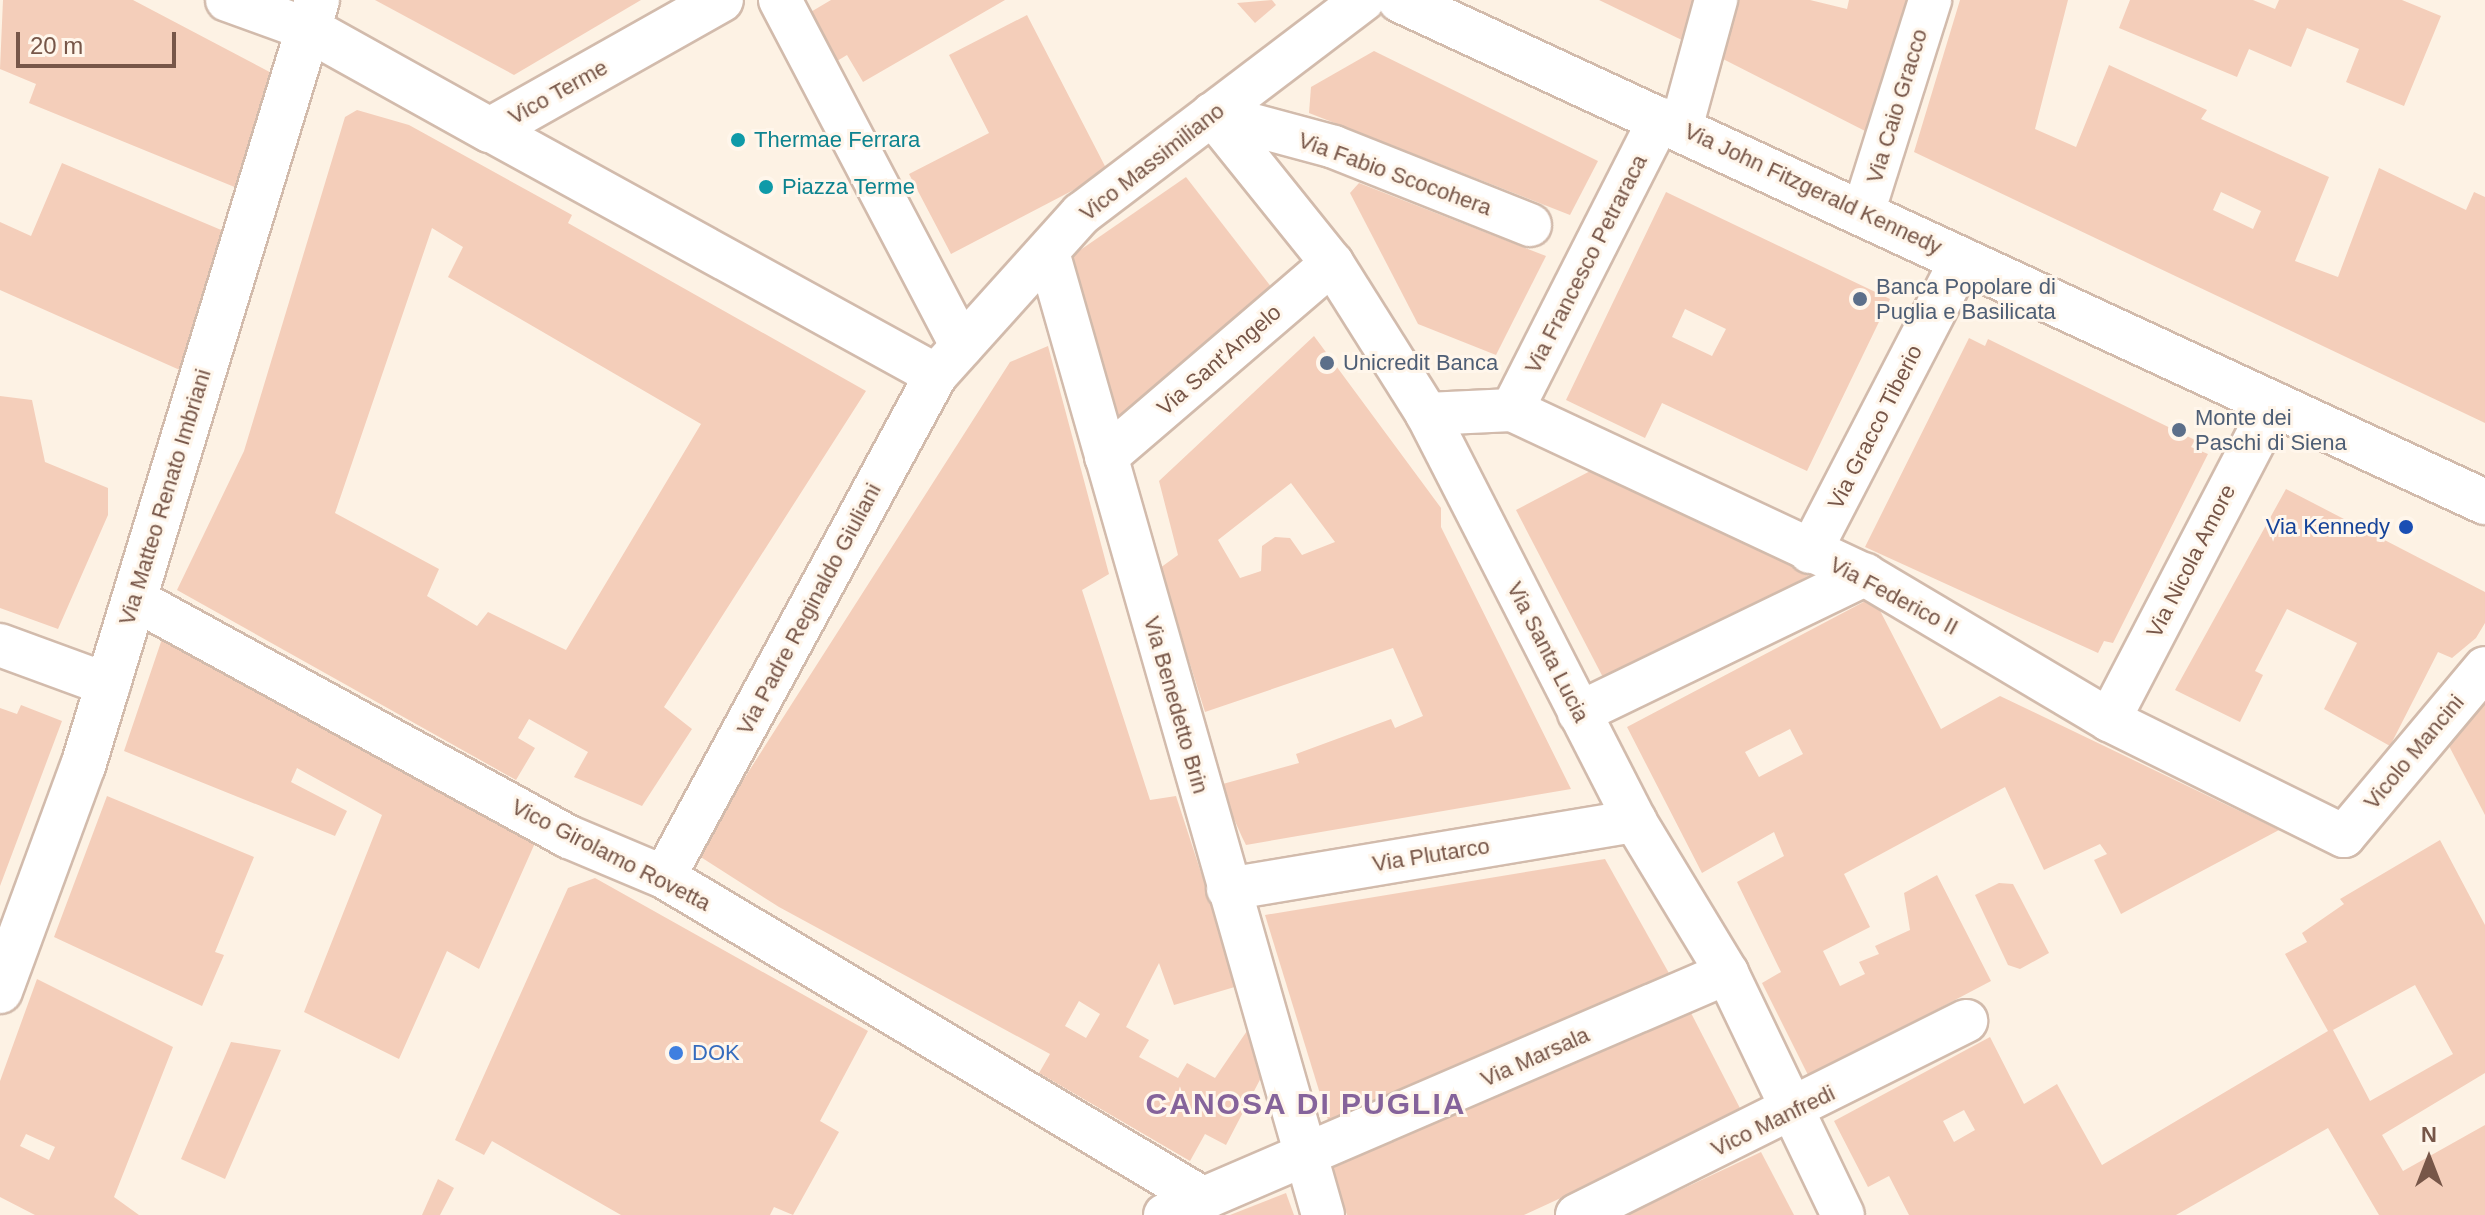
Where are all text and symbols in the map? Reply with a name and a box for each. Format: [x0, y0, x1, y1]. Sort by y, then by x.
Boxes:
scale bar [20, 16, 180, 66]
street label: Via Caio Gracco [1861, 26, 1933, 186]
text: 20 m [30, 32, 83, 59]
street label: Vico Terme [504, 54, 612, 130]
street label: Vico Massimiliano [1075, 98, 1229, 226]
street label: Via John Fitzgerald Kennedy [1680, 118, 1946, 260]
place label: Thermae Ferrara [754, 127, 920, 153]
street label: Via Fabio Scocohera [1295, 127, 1495, 221]
marker: Thermae Ferrara [729, 131, 747, 149]
street label: Via Francesco Petraraca [1519, 150, 1653, 378]
place label: Piazza Terme [782, 174, 915, 200]
marker: Piazza Terme [757, 178, 775, 196]
place label: Banca Popolare di Puglia e Basilicata [1876, 273, 2056, 324]
marker: Banca Popolare di Puglia e Basilicata [1851, 290, 1869, 308]
street label: Via Sant'Angelo [1152, 299, 1286, 421]
street label: Via Gracco Tiberio [1822, 340, 1928, 514]
place label: Unicredit Banca [1343, 350, 1498, 376]
marker: Unicredit Banca [1318, 354, 1336, 372]
street label: Via Matteo Renato Imbriani [113, 366, 217, 628]
place label: Monte dei Paschi di Siena [2195, 404, 2347, 456]
marker: Monte dei Paschi di Siena [2170, 421, 2188, 439]
street label: Via Padre Reginaldo Giuliani [731, 479, 887, 739]
street label: Via Nicola Amore [2141, 479, 2241, 643]
place label: Via Kennedy [2266, 514, 2390, 540]
marker: Via Kennedy [2397, 518, 2415, 536]
street label: Via Federico II [1825, 551, 1963, 641]
street label: Via Santa Lucia [1501, 578, 1595, 726]
street label: Via Benedetto Brin [1138, 613, 1214, 797]
street label: Vicolo Mancini [2358, 689, 2470, 815]
street label: Vico Girolamo Rovetta [507, 793, 715, 917]
street label: Via Plutarco [1371, 833, 1491, 877]
street label: Via Marsala [1477, 1021, 1593, 1093]
place label: DOK [692, 1040, 740, 1066]
marker: DOK [667, 1044, 685, 1062]
street label: Vico Manfredi [1707, 1080, 1839, 1162]
district label: CANOSA DI PUGLIA [1145, 1086, 1467, 1122]
north arrow [2389, 1119, 2469, 1199]
text: N [2421, 1122, 2437, 1147]

